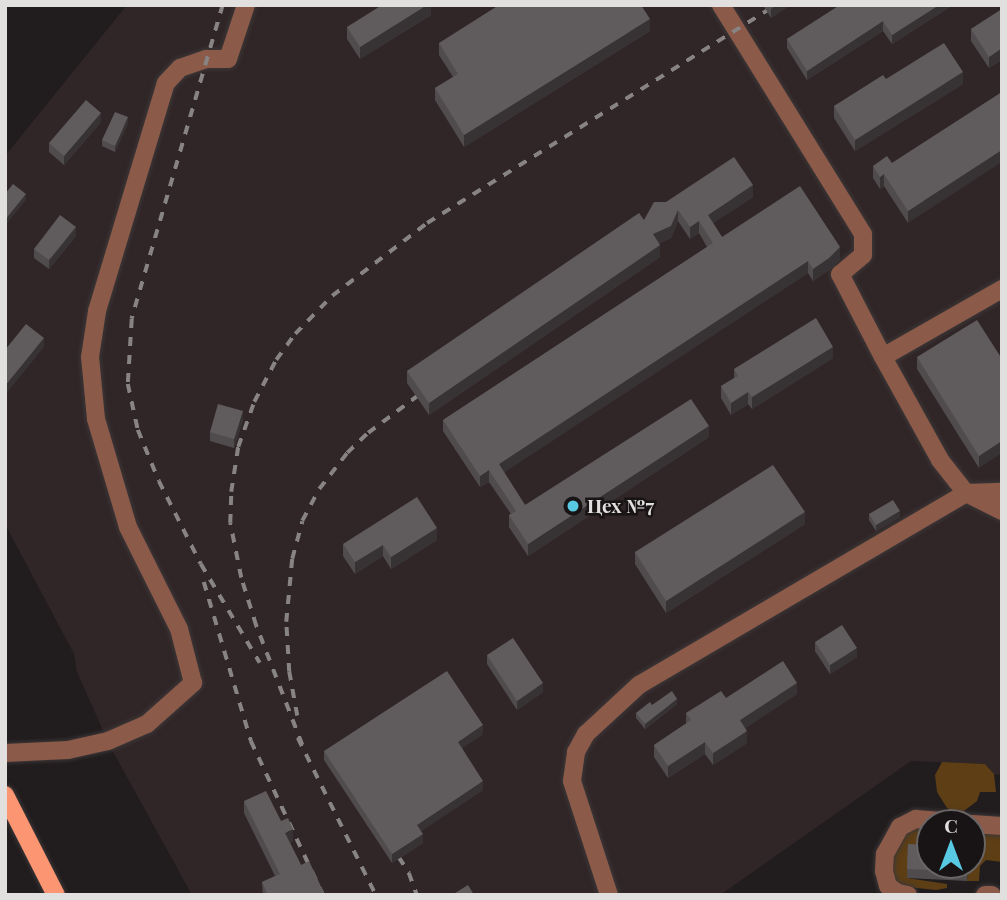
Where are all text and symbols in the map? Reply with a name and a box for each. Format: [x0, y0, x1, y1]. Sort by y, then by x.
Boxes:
place label: Цех №7 [587, 495, 654, 517]
marker: Цех №7 [565, 498, 581, 514]
north arrow [916, 809, 986, 879]
text: С [944, 812, 958, 838]

